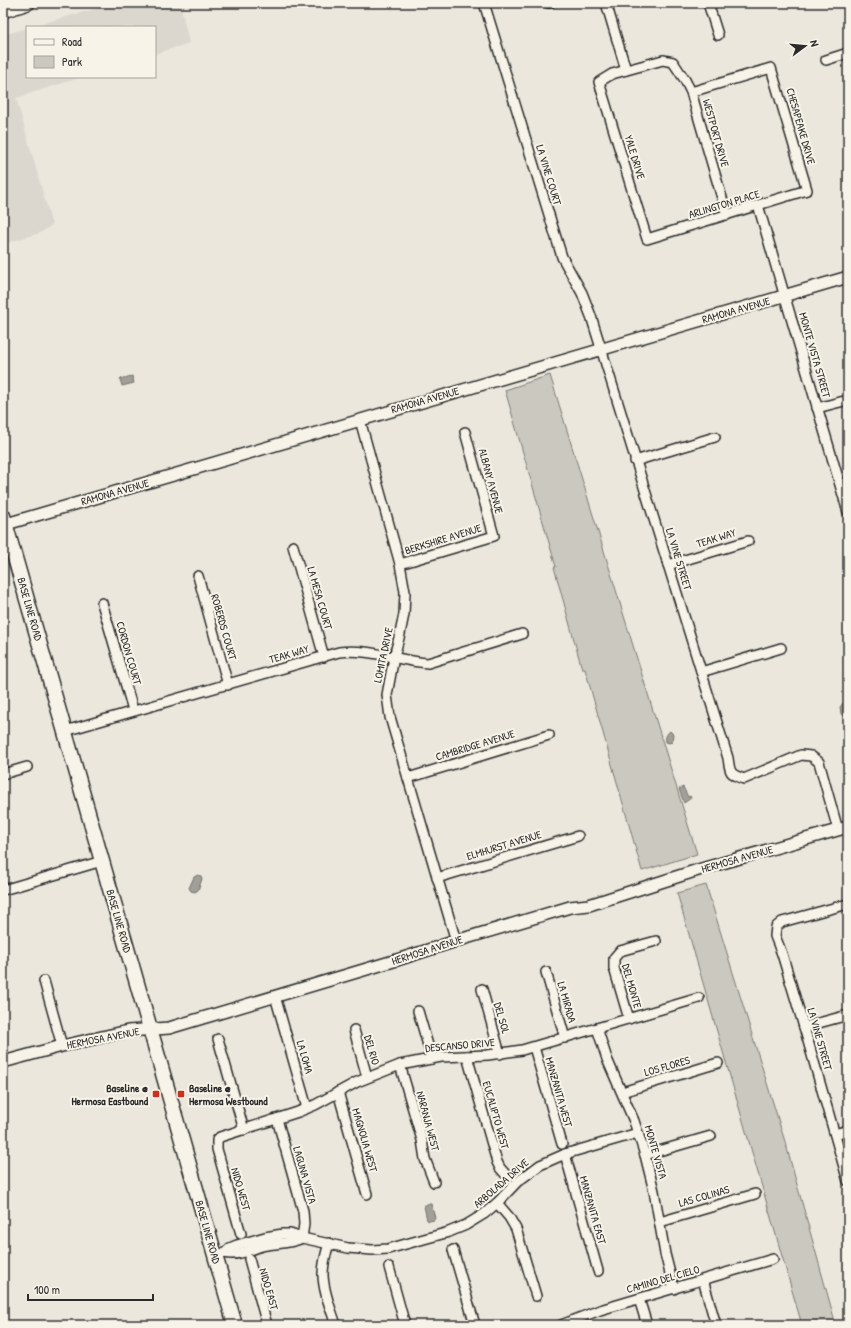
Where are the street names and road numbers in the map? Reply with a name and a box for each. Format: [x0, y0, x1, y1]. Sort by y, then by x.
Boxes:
street label: CHESAPEAKE DRIVE [783, 86, 819, 166]
street label: WESTPORT DRIVE [700, 98, 732, 169]
street label: YALE DRIVE [622, 133, 648, 181]
street label: LA VINE COURT [533, 143, 565, 208]
street label: ARLINGTON PLACE [687, 187, 761, 221]
street label: RAMONA AVENUE [700, 294, 772, 326]
street label: MONTE VISTA STREET [796, 311, 834, 400]
street label: RAMONA AVENUE [389, 384, 461, 416]
street label: ALBANY AVENUE [476, 447, 506, 515]
street label: RAMONA AVENUE [79, 476, 151, 508]
street label: BERKSHIRE AVENUE [403, 521, 483, 557]
street label: TEAK WAY [695, 525, 738, 551]
street label: LA VINE STREET [663, 526, 695, 592]
street label: LA MESA COURT [304, 565, 336, 632]
street label: BASE LINE ROAD [14, 576, 46, 643]
street label: ROBERDS COURT [208, 593, 240, 662]
street label: CORDON COURT [113, 620, 145, 687]
street label: LOMITA DRIVE [370, 626, 396, 684]
street label: TEAK WAY [268, 642, 311, 666]
street label: CAMBRIDGE AVENUE [434, 726, 516, 764]
street label: ELMHURST AVENUE [465, 827, 543, 863]
street label: HERMOSA AVENUE [700, 842, 775, 876]
street label: BASE LINE ROAD [103, 888, 135, 955]
street label: HERMOSA AVENUE [390, 932, 464, 968]
street label: DEL MONTE [619, 962, 645, 1010]
street label: LA MIRADA [554, 980, 580, 1025]
street label: DEL SOL [491, 1001, 513, 1035]
street label: LA VINE STREET [804, 1006, 836, 1073]
street label: HERMOSA AVENUE [65, 1024, 141, 1052]
street label: DEL RIO [361, 1033, 383, 1067]
street label: DESCANSO DRIVE [425, 1035, 496, 1055]
street label: LA LOMA [294, 1039, 317, 1076]
street label: LOS FLORES [642, 1053, 692, 1079]
street label: MANZANITA WEST [542, 1055, 576, 1129]
street label: EUCALIPTO WEST [480, 1079, 513, 1151]
street label: NARANJA WEST [413, 1090, 443, 1153]
street label: MAGNOLIA WEST [349, 1107, 381, 1174]
street label: MONTE VISTA [642, 1123, 671, 1181]
street label: LAGUNA VISTA [290, 1145, 320, 1206]
street label: ARBOLADA DRIVE [471, 1155, 532, 1211]
street label: NIDO WEST [228, 1166, 254, 1213]
street label: MANZANITA EAST [577, 1174, 610, 1247]
street label: LAS COLINAS [677, 1182, 731, 1210]
street label: BASE LINE ROAD [192, 1199, 224, 1266]
street label: CAMINO DEL CIELO [625, 1262, 701, 1296]
street label: NIDO EAST [256, 1267, 282, 1312]

